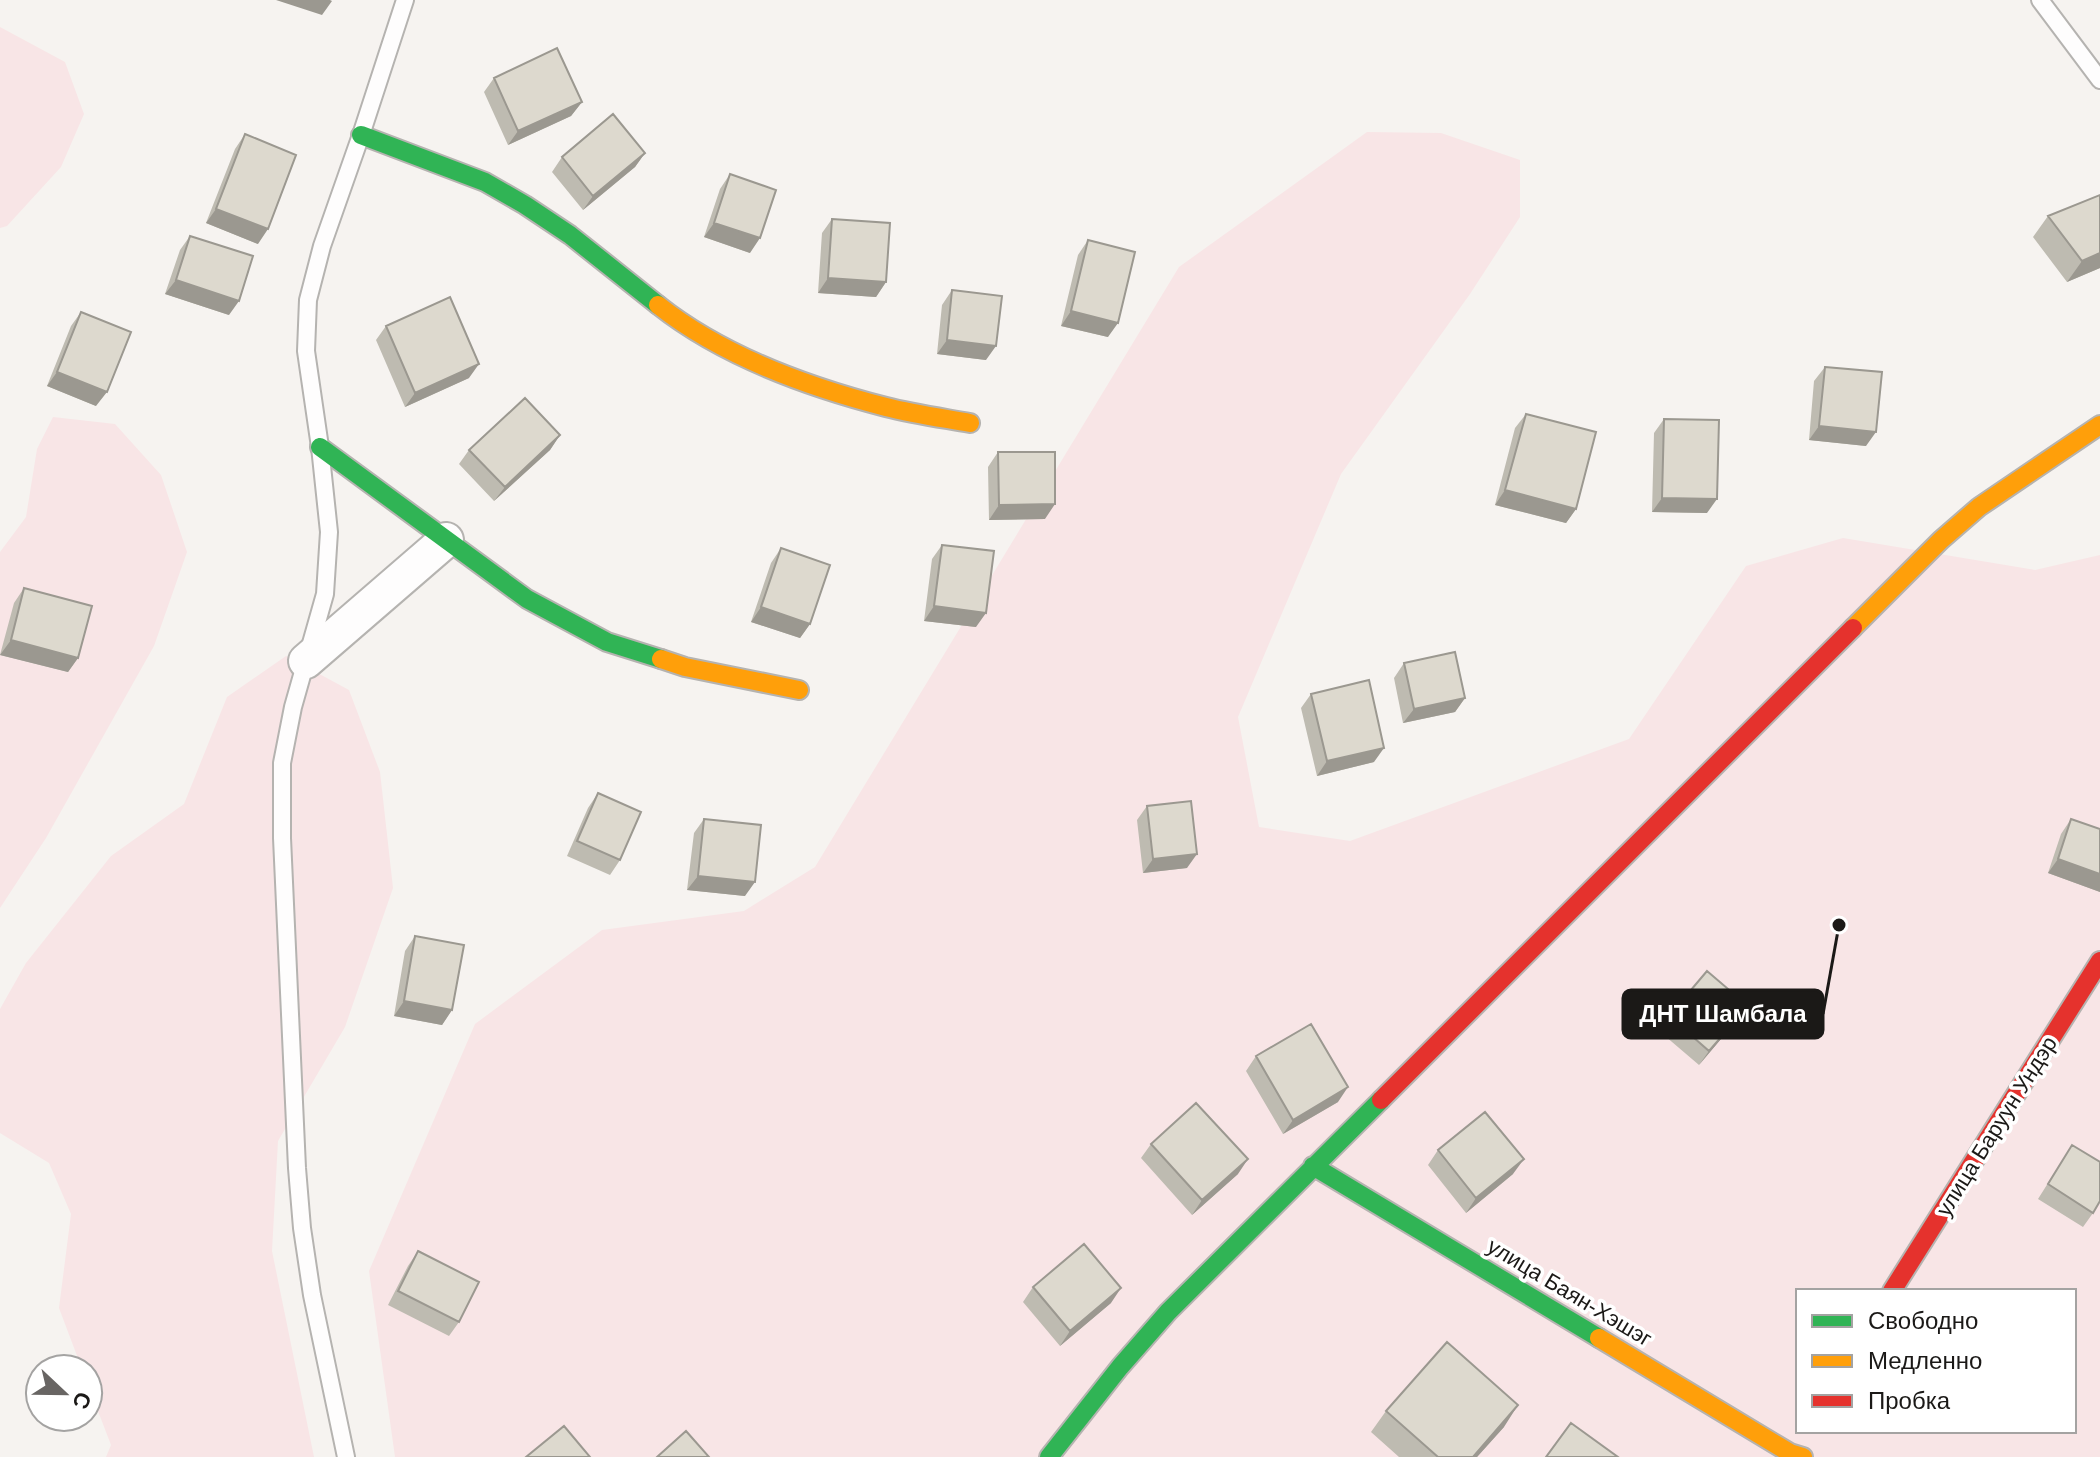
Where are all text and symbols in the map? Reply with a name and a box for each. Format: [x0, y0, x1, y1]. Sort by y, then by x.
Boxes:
callout: ДНТ Шамбала [1623, 990, 1823, 1038]
text: ДНТ Шамбала [1639, 1000, 1807, 1027]
street label: улица Баруун Ундэр [1931, 1032, 2062, 1221]
street label: улица Баян-Хэшэг [1483, 1233, 1657, 1351]
legend [1796, 1289, 2076, 1433]
text: Свободно [1868, 1307, 1978, 1334]
text: Медленно [1868, 1347, 1982, 1374]
north arrow [24, 1353, 104, 1433]
text: Пробка [1868, 1387, 1951, 1414]
text: С [67, 1388, 97, 1412]

